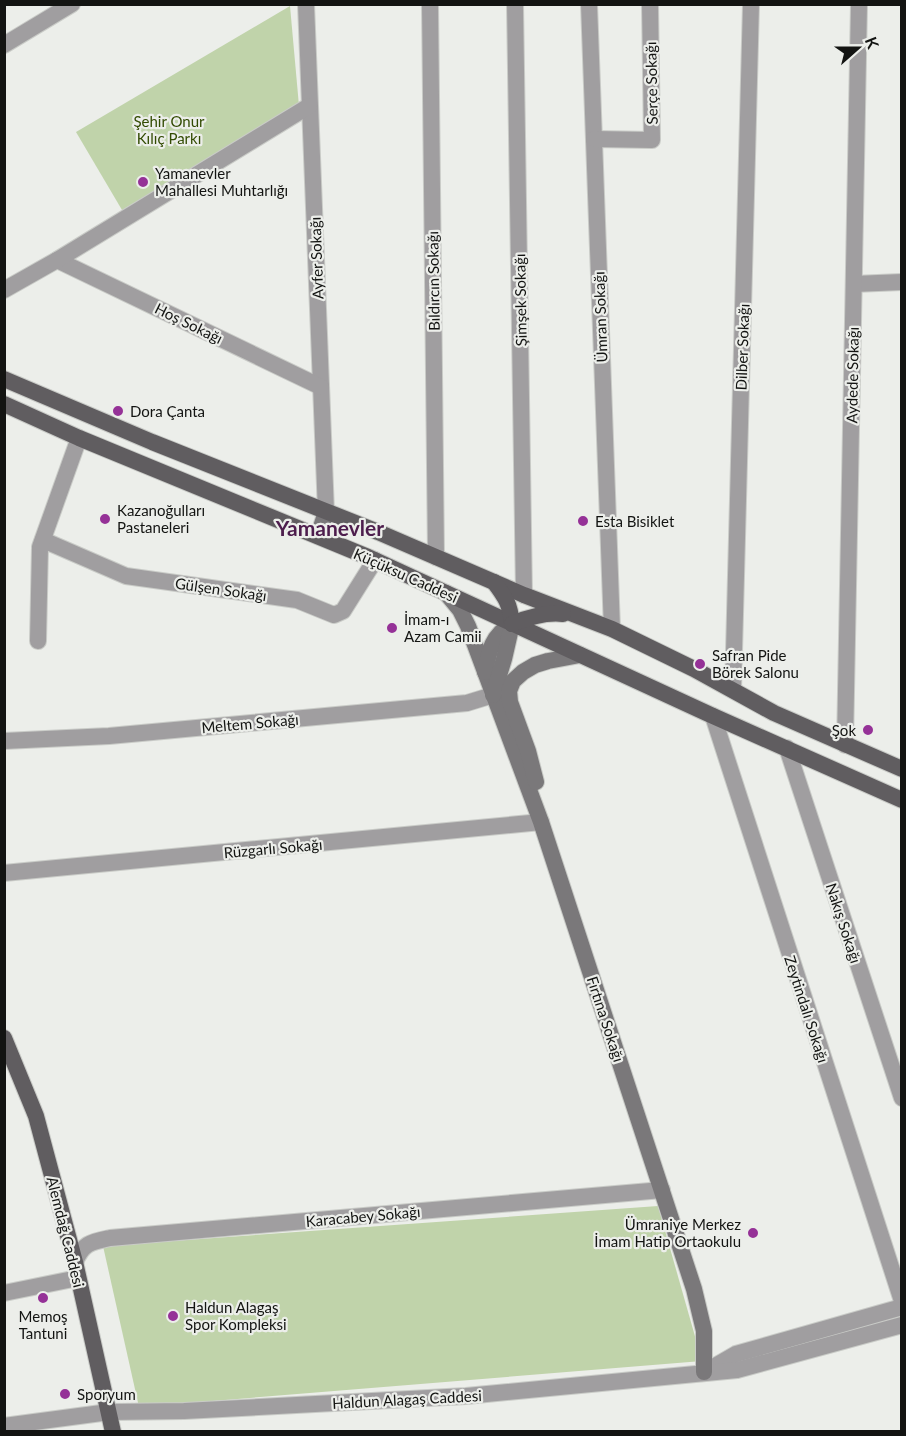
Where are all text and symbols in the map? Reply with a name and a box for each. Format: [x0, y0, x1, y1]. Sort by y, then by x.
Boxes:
north arrow [828, 18, 888, 78]
text: K [862, 34, 884, 52]
street label: Serçe Sokağı [641, 41, 661, 125]
park label: Şehir Onur Kılıç Parkı [133, 112, 205, 147]
place label: Yamanevler Mahallesi Muhtarlığı [155, 164, 288, 199]
marker: Yamanevler Mahallesi Muhtarlığı [136, 175, 150, 189]
street label: Ayfer Sokağı [306, 217, 326, 299]
street label: Bıldırcın Sokağı [423, 231, 443, 331]
street label: Şimşek Sokağı [510, 253, 530, 347]
street label: Ümran Sokağı [589, 271, 611, 363]
street label: Hoş Sokağı [152, 299, 226, 347]
street label: Dilber Sokağı [731, 303, 753, 391]
street label: Aydede Sokağı [842, 327, 862, 423]
place label: Dora Çanta [130, 402, 205, 420]
marker: Dora Çanta [111, 404, 125, 418]
place label: Kazanoğulları Pastaneleri [117, 501, 205, 536]
marker: Kazanoğulları Pastaneleri [98, 512, 112, 526]
place label: Esta Bisiklet [595, 512, 675, 530]
marker: Esta Bisiklet [576, 514, 590, 528]
district label: Yamanevler [275, 515, 384, 540]
street label: Küçüksu Caddesi [351, 544, 461, 606]
street label: Gülşen Sokağı [174, 574, 268, 604]
place label: İmam-ı Azam Camii [404, 610, 482, 645]
marker: İmam-ı Azam Camii [385, 621, 399, 635]
place label: Safran Pide Börek Salonu [712, 646, 799, 681]
marker: Safran Pide Börek Salonu [693, 657, 707, 671]
street label: Meltem Sokağı [201, 710, 299, 736]
place label: Şok [832, 721, 856, 739]
marker: Şok [861, 723, 875, 737]
street label: Rüzgarlı Sokağı [223, 835, 323, 861]
street label: Nakış Sokağı [823, 881, 865, 965]
street label: Zeytindalı Sokağı [781, 953, 833, 1065]
street label: Fırtına Sokağı [584, 974, 628, 1064]
street label: Alemdağ Caddesi [44, 1175, 88, 1289]
street label: Karacabey Sokağı [305, 1202, 421, 1230]
place label: Ümraniye Merkez İmam Hatip Ortaokulu [594, 1215, 741, 1250]
marker: Ümraniye Merkez İmam Hatip Ortaokulu [746, 1226, 760, 1240]
marker: Memoş Tantuni [36, 1291, 50, 1305]
place label: Haldun Alagaş Spor Kompleksi [185, 1298, 287, 1333]
place label: Memoş Tantuni [19, 1307, 67, 1342]
marker: Haldun Alagaş Spor Kompleksi [166, 1309, 180, 1323]
place label: Sporyum [77, 1385, 136, 1403]
street label: Haldun Alagaş Caddesi [332, 1386, 482, 1412]
marker: Sporyum [58, 1387, 72, 1401]

